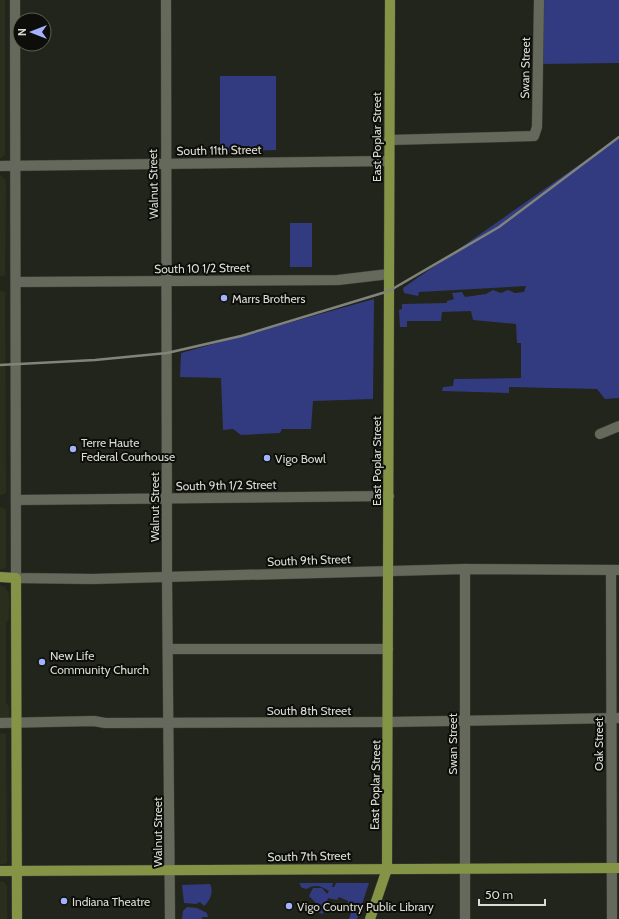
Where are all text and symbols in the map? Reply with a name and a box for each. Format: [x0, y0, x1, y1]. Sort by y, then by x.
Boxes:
north arrow [12, 12, 52, 52]
text: N [15, 28, 29, 36]
street label: Swan Street [517, 37, 533, 99]
street label: East Poplar Street [369, 92, 384, 182]
street label: South 11th Street [176, 142, 262, 158]
street label: Walnut Street [145, 149, 161, 219]
street label: South 10 1/2 Street [154, 260, 250, 276]
place label: Marrs Brothers [232, 291, 305, 306]
marker: Marrs Brothers [219, 293, 229, 303]
street label: East Poplar Street [369, 416, 384, 506]
place label: Terre Haute Federal Courhouse [81, 435, 175, 464]
marker: Terre Haute Federal Courhouse [68, 444, 78, 454]
place label: Vigo Bowl [275, 451, 326, 466]
marker: Vigo Bowl [262, 453, 272, 463]
street label: Walnut Street [147, 472, 162, 542]
street label: South 9th 1/2 Street [175, 477, 277, 493]
street label: South 9th Street [267, 551, 351, 569]
place label: New Life Community Church [50, 648, 149, 677]
marker: New Life Community Church [37, 657, 47, 667]
street label: South 8th Street [267, 703, 351, 718]
street label: Swan Street [445, 713, 460, 775]
street label: Oak Street [591, 717, 606, 771]
street label: East Poplar Street [367, 740, 383, 830]
street label: Walnut Street [150, 797, 165, 867]
street label: South 7th Street [267, 848, 351, 864]
scale bar [479, 881, 545, 907]
text: 50 m [485, 887, 513, 902]
place label: Indiana Theatre [72, 894, 150, 909]
marker: Indiana Theatre [59, 896, 69, 906]
place label: Vigo Country Public Library [297, 899, 434, 914]
marker: Vigo Country Public Library [284, 901, 294, 911]

